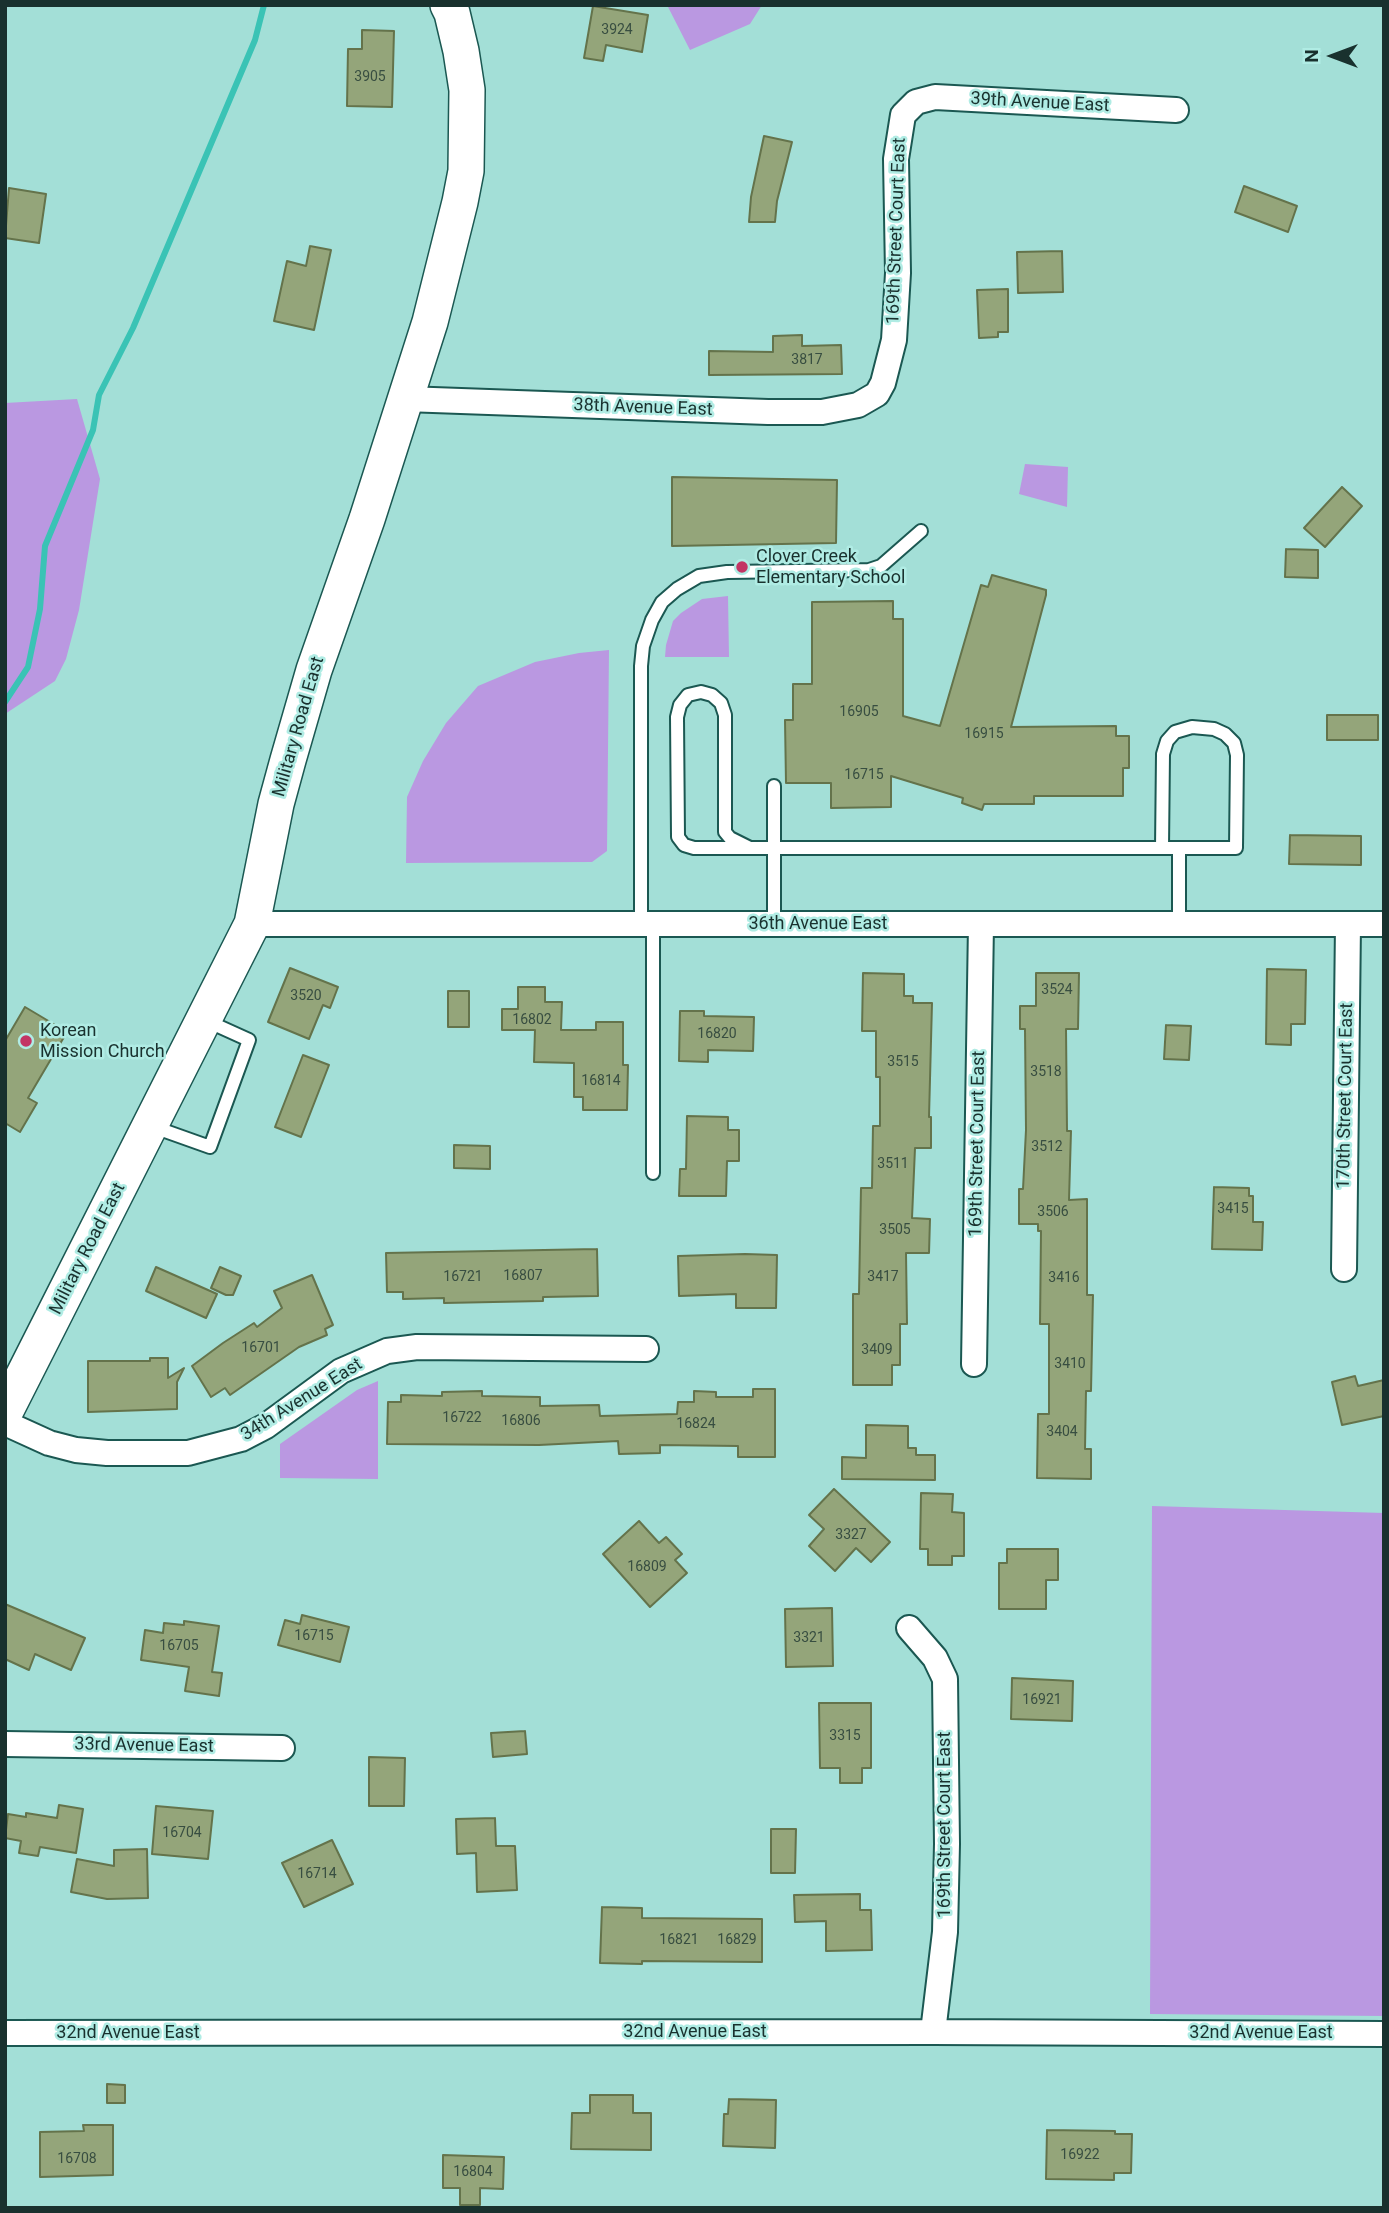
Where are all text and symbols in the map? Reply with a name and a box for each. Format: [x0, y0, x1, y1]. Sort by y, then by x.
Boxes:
north arrow [1298, 21, 1368, 91]
house number: 3924 [601, 22, 633, 38]
text: N [1300, 49, 1323, 63]
house number: 3905 [354, 69, 386, 85]
street label: 39th Avenue East [970, 89, 1110, 117]
street label: 169th Street Court East [883, 137, 911, 325]
house number: 3817 [791, 352, 823, 368]
street label: 38th Avenue East [573, 395, 713, 421]
place label: Clover Creek Elementary School [756, 546, 905, 588]
marker: Clover Creek Elementary School [734, 559, 750, 575]
street label: Military Road East [269, 654, 329, 800]
house number: 16905 [839, 704, 879, 720]
house number: 16915 [964, 726, 1004, 742]
house number: 16715 [844, 767, 884, 783]
street label: 36th Avenue East [748, 913, 888, 935]
house number: 3524 [1041, 982, 1073, 998]
house number: 3520 [290, 988, 322, 1004]
street label: 170th Street Court East [1334, 1003, 1358, 1189]
house number: 16802 [512, 1012, 552, 1028]
place label: Korean Mission Church [40, 1020, 165, 1062]
house number: 16820 [697, 1026, 737, 1042]
marker: Korean Mission Church [18, 1033, 34, 1049]
street label: 169th Street Court East [966, 1051, 990, 1237]
house number: 3515 [887, 1054, 919, 1070]
house number: 3518 [1030, 1064, 1062, 1080]
house number: 16814 [581, 1073, 621, 1089]
house number: 3512 [1031, 1139, 1063, 1155]
house number: 3511 [877, 1156, 909, 1172]
street label: Military Road East [46, 1180, 130, 1318]
house number: 3415 [1217, 1201, 1249, 1217]
house number: 3506 [1037, 1204, 1069, 1220]
house number: 3505 [879, 1222, 911, 1238]
house number: 16807 [503, 1268, 543, 1284]
house number: 16721 [443, 1269, 483, 1285]
house number: 3417 [867, 1269, 899, 1285]
house number: 3416 [1048, 1270, 1080, 1286]
house number: 16701 [241, 1340, 281, 1356]
house number: 3409 [861, 1342, 893, 1358]
street label: 34th Avenue East [237, 1354, 367, 1446]
house number: 3410 [1054, 1356, 1086, 1372]
house number: 16722 [442, 1410, 482, 1426]
house number: 16806 [501, 1413, 541, 1429]
house number: 16824 [676, 1416, 716, 1432]
house number: 3404 [1046, 1424, 1078, 1440]
house number: 3327 [835, 1527, 867, 1543]
house number: 16809 [627, 1559, 667, 1575]
house number: 16715 [294, 1628, 334, 1644]
house number: 3321 [793, 1630, 825, 1646]
house number: 16705 [159, 1638, 199, 1654]
house number: 16921 [1022, 1692, 1062, 1708]
house number: 3315 [829, 1728, 861, 1744]
street label: 169th Street Court East [934, 1732, 956, 1918]
street label: 33rd Avenue East [74, 1734, 214, 1758]
house number: 16704 [162, 1825, 202, 1841]
house number: 16714 [297, 1866, 337, 1882]
house number: 16821 [659, 1932, 699, 1948]
house number: 16829 [717, 1932, 757, 1948]
street label: 32nd Avenue East [623, 2021, 767, 2043]
street label: 32nd Avenue East [56, 2022, 200, 2044]
street label: 32nd Avenue East [1189, 2022, 1333, 2044]
house number: 16922 [1060, 2147, 1100, 2163]
house number: 16708 [57, 2151, 97, 2167]
house number: 16804 [453, 2164, 493, 2180]

